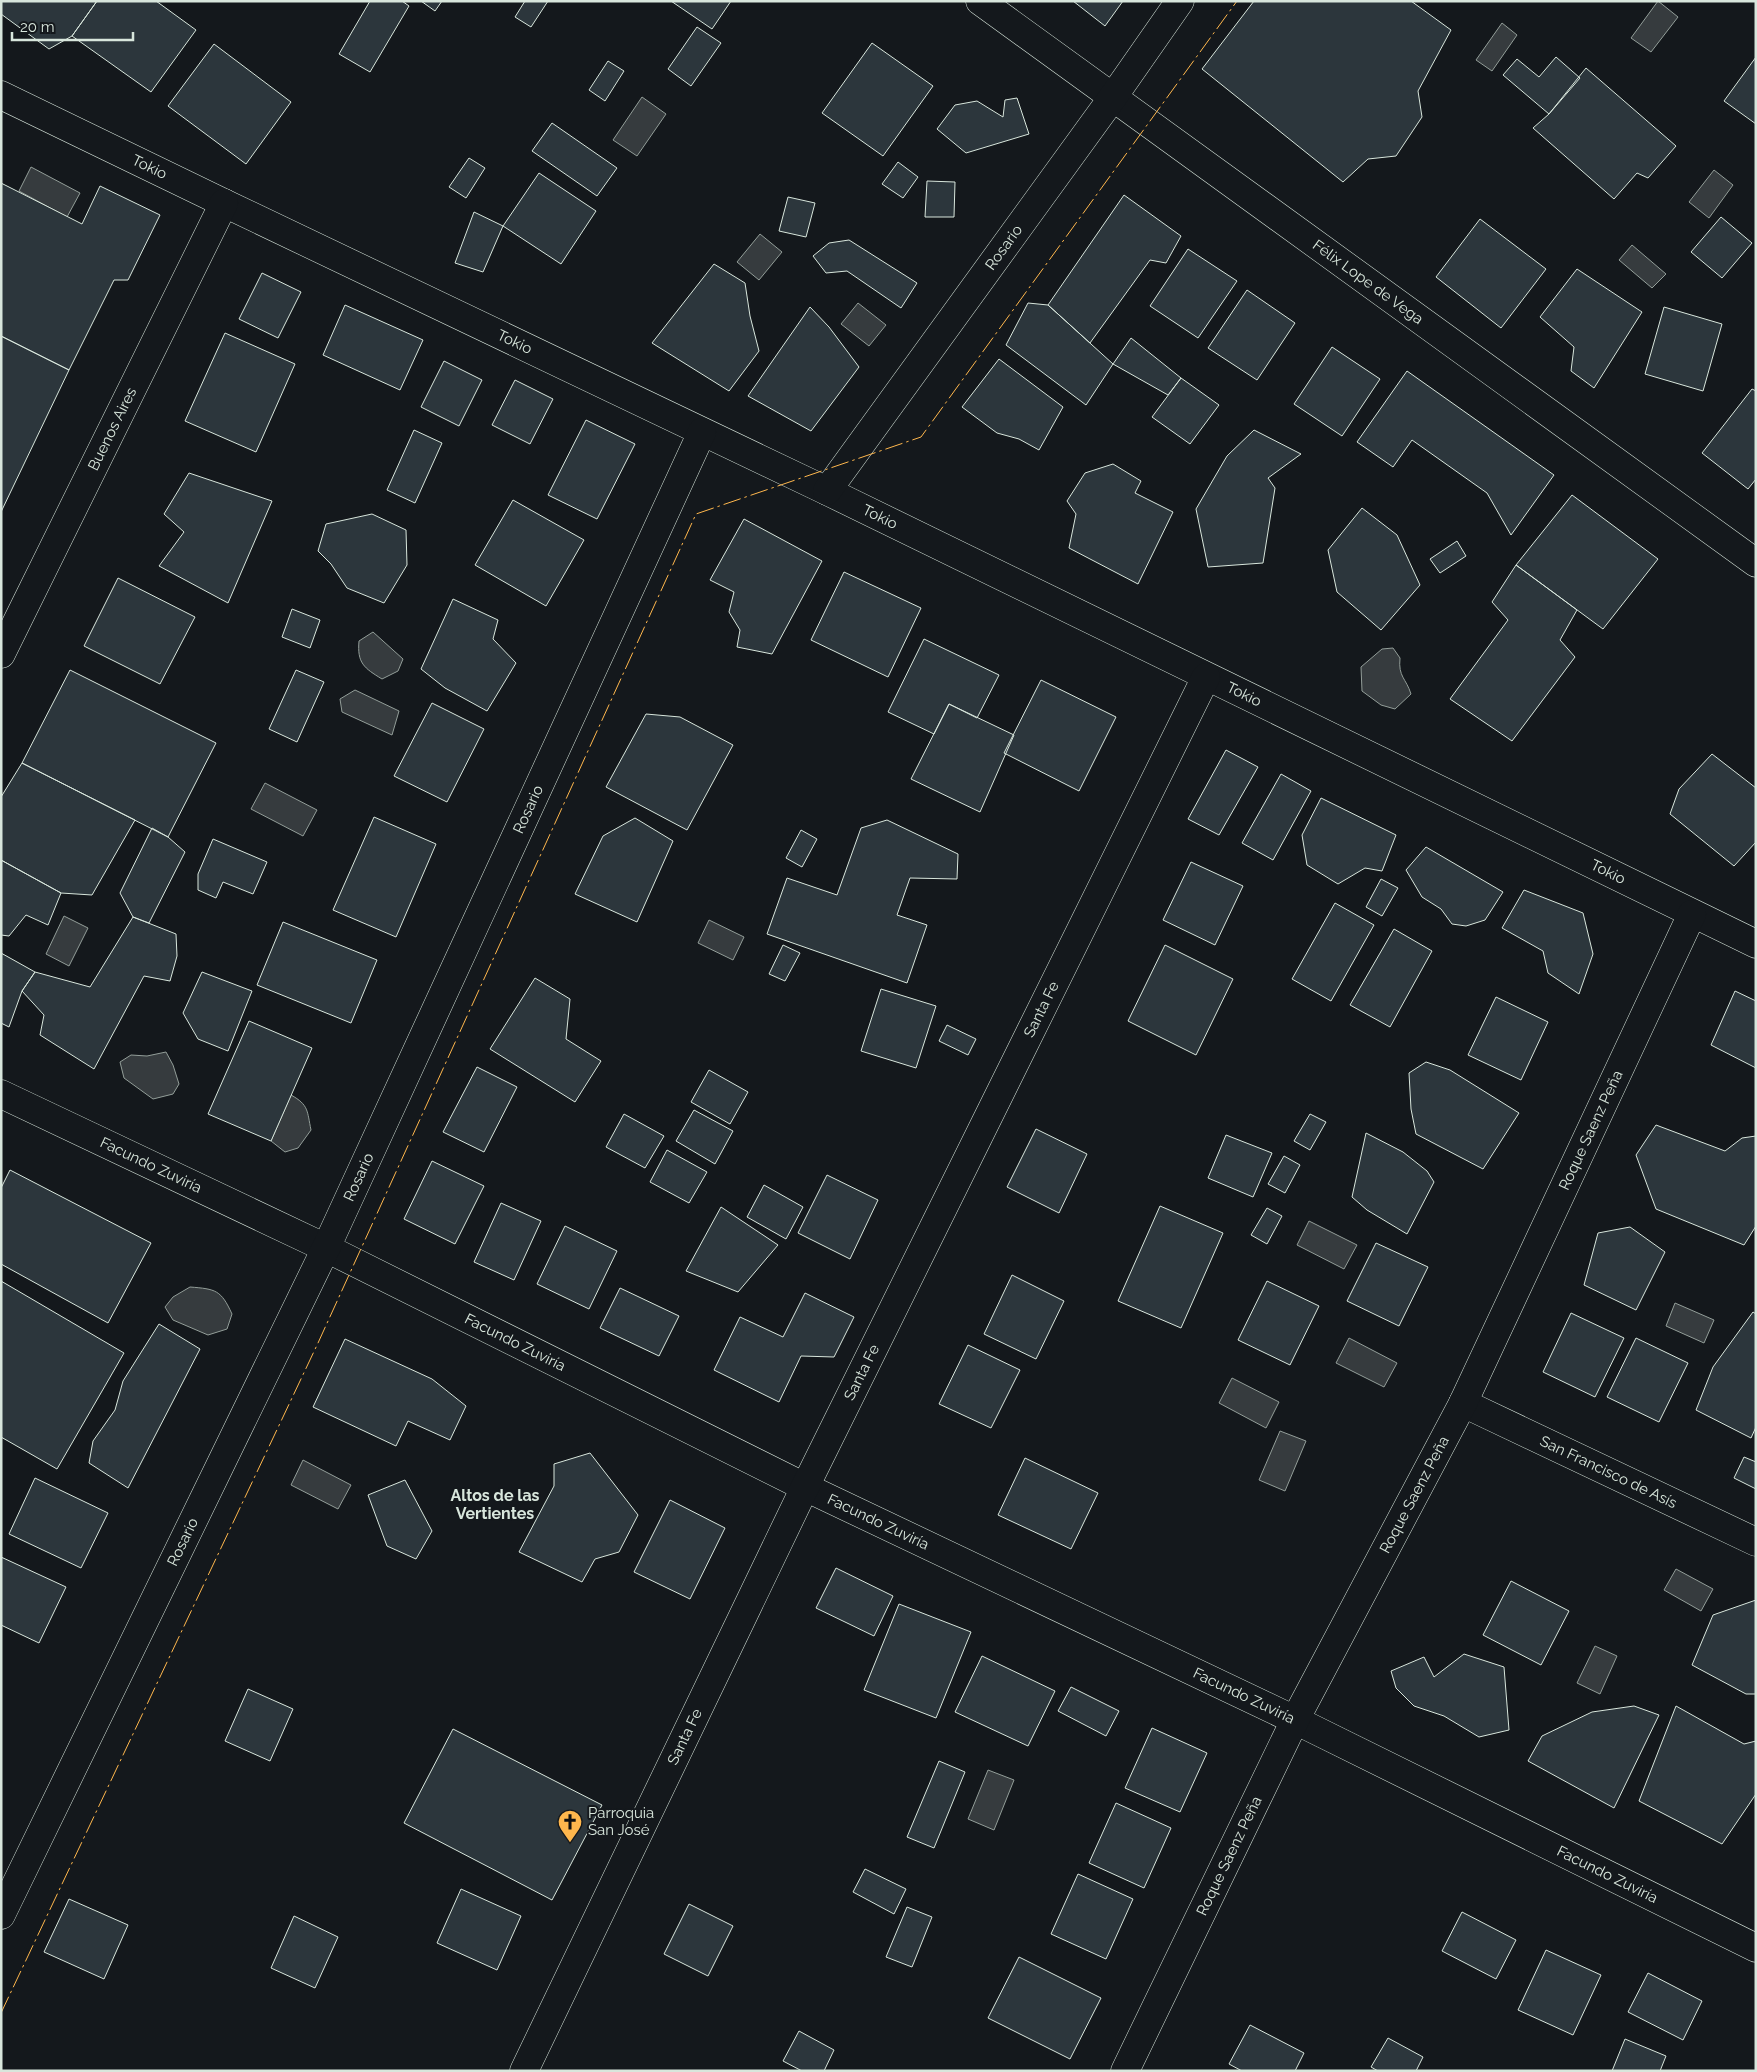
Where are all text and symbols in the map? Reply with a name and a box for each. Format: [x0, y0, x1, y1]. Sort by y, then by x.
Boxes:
scale bar [12, 10, 134, 42]
text: 20 m [20, 18, 55, 36]
street label: Tokio [129, 151, 170, 183]
street label: Rosario [981, 221, 1026, 274]
street label: Félix Lope de Vega [1309, 236, 1427, 328]
street label: Tokio [494, 326, 535, 358]
street label: Buenos Aires [84, 384, 140, 474]
street label: Tokio [860, 501, 900, 533]
street label: Tokio [1224, 678, 1264, 710]
street label: Rosario [509, 782, 547, 836]
street label: Tokio [1588, 856, 1629, 888]
street label: Santa Fe [1020, 978, 1063, 1040]
street label: Roque Saenz Peña [1555, 1067, 1627, 1193]
street label: Facundo Zuviría [97, 1133, 205, 1197]
street label: Rosario [340, 1150, 378, 1204]
street label: Facundo Zuviría [462, 1310, 568, 1375]
street label: Santa Fe [840, 1341, 883, 1403]
street label: San Francisco de Asís [1537, 1432, 1680, 1512]
street label: Roque Saenz Peña [1376, 1433, 1453, 1556]
district label: Altos de las Vertientes [450, 1486, 540, 1523]
street label: Facundo Zuviría [825, 1490, 932, 1554]
street label: Rosario [163, 1515, 202, 1569]
street label: Facundo Zuviría [1190, 1664, 1298, 1728]
street label: Santa Fe [664, 1705, 706, 1768]
street label: Roque Saenz Peña [1193, 1793, 1266, 1918]
place label: Parroquia San José [588, 1804, 654, 1839]
church icon: Parroquia San José [557, 1809, 583, 1843]
street label: Facundo Zuviría [1554, 1842, 1661, 1907]

